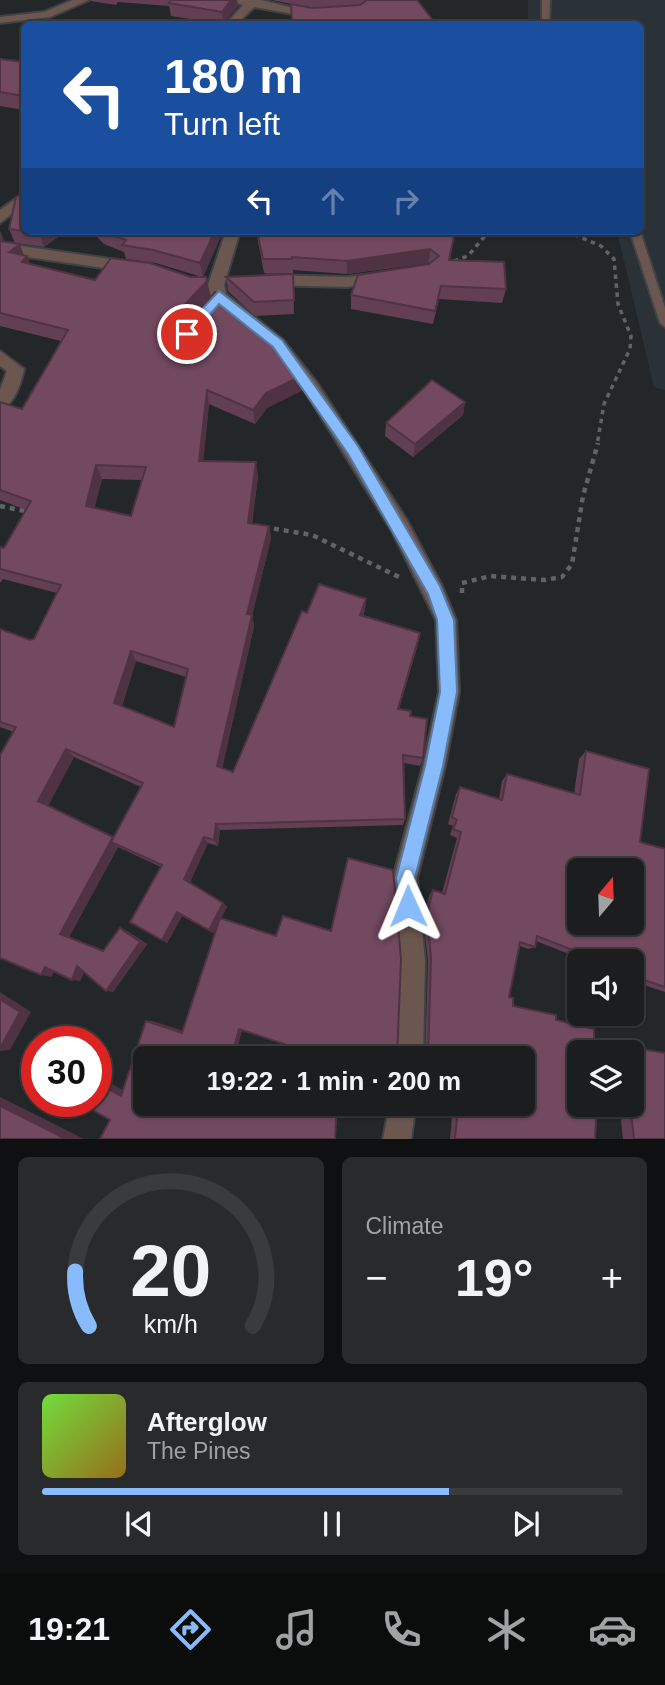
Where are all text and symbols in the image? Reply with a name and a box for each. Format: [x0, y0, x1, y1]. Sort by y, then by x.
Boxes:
icon: left [49, 49, 140, 140]
text: 180 m [164, 49, 303, 103]
text: Turn left [164, 106, 280, 142]
icon: left [241, 182, 279, 220]
icon: ahead [314, 182, 352, 220]
icon: right [387, 182, 425, 220]
pin [157, 304, 217, 364]
icon: arrive [168, 315, 206, 353]
north arrow [567, 858, 644, 934]
map controls [567, 858, 644, 1117]
position arrow [371, 869, 445, 943]
button: sound [567, 949, 644, 1026]
speed limit sign: 30 [21, 1026, 112, 1117]
button: layers [567, 1040, 644, 1117]
text: 19:22 · 1 min · 200 m [207, 1066, 461, 1096]
text: Climate [366, 1213, 443, 1239]
text: 20 [130, 1231, 211, 1312]
text: 19° [455, 1249, 534, 1307]
text: − [366, 1257, 388, 1299]
text: + [601, 1257, 623, 1299]
text: km/h [144, 1310, 198, 1338]
text: Afterglow [147, 1407, 267, 1437]
text: The Pines [147, 1438, 251, 1464]
icon: previous [120, 1505, 158, 1543]
icon: pause [313, 1505, 351, 1543]
icon: next [507, 1505, 545, 1543]
icon: directions [166, 1605, 215, 1654]
icon: music [272, 1605, 321, 1654]
icon: phone [377, 1605, 426, 1654]
icon: climate [482, 1605, 531, 1654]
icon: car [588, 1605, 637, 1654]
text: 19:21 [28, 1611, 110, 1647]

